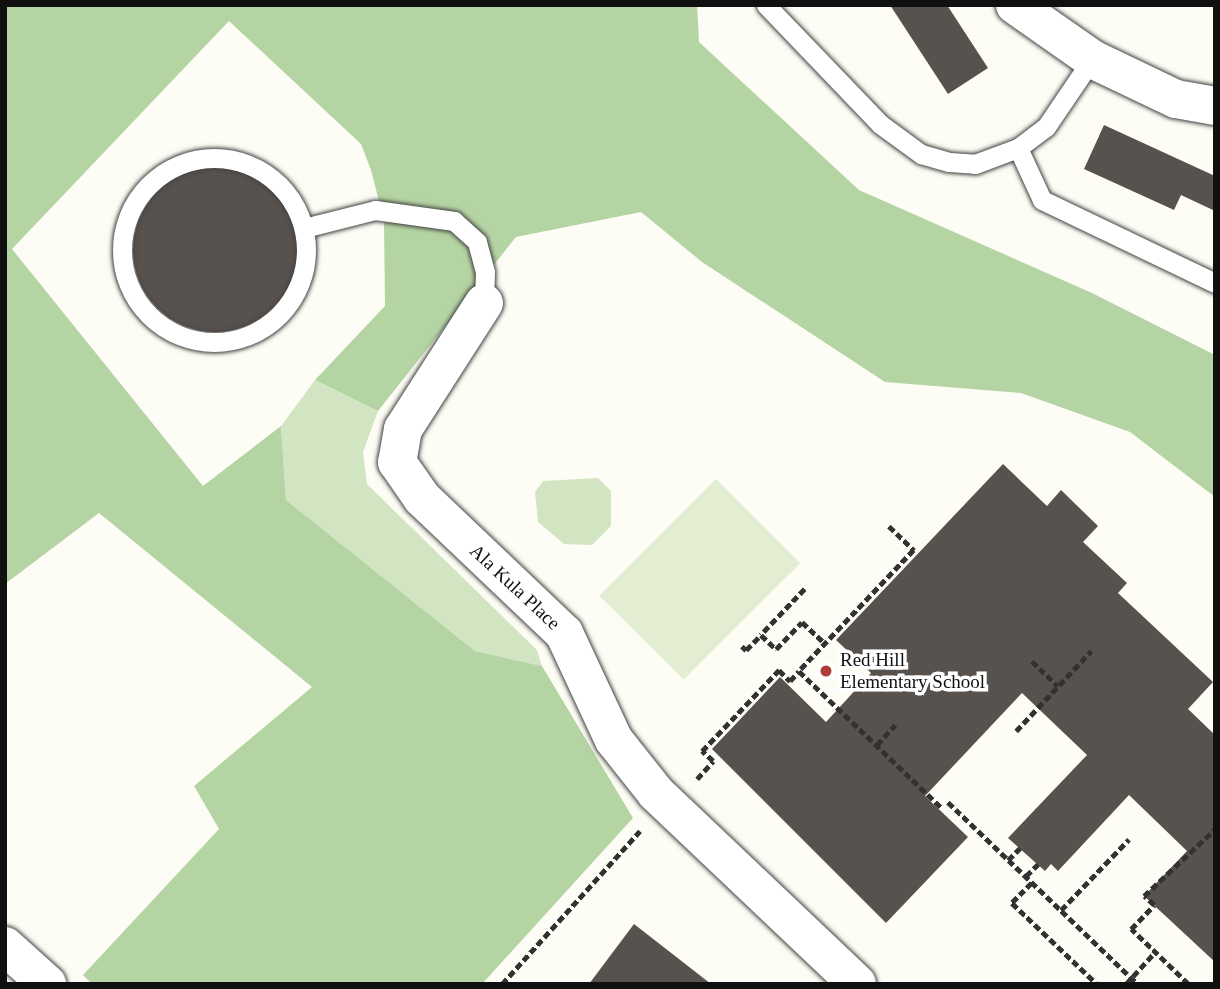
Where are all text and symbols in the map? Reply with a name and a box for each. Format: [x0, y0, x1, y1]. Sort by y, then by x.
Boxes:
street label: Ala Kula Place [465, 539, 565, 635]
place label: Red Hill Elementary School [840, 649, 985, 693]
marker: Red Hill Elementary School [818, 663, 834, 679]

